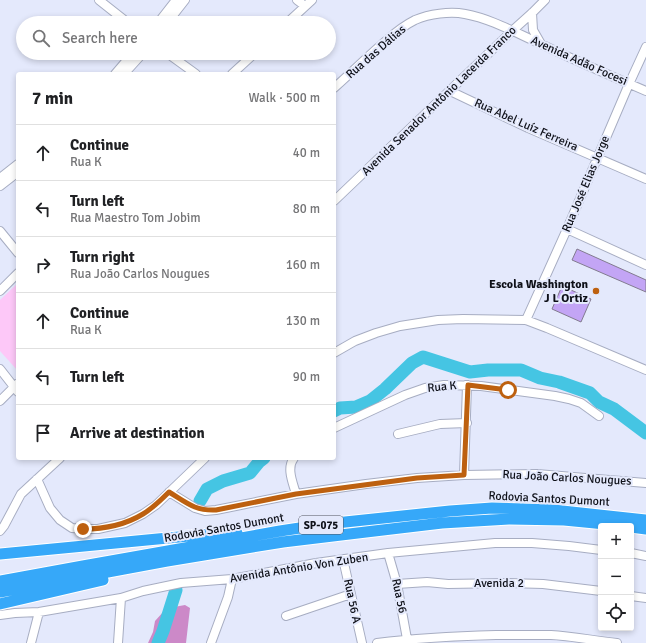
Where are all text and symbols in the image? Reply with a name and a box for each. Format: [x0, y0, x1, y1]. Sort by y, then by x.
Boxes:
search box [16, 16, 336, 60]
street label: Rua das Dálias [343, 22, 409, 82]
street label: Avenida Senador Antônio Lacerda Franco [359, 23, 519, 179]
icon: search [30, 27, 52, 49]
text: Search here [62, 29, 138, 47]
street label: Avenida Adão Focesi [528, 33, 630, 89]
text: 7 min [32, 88, 73, 109]
text: Walk · 500 m [249, 90, 320, 106]
street label: Rua Abel Luíz Ferreira [472, 95, 580, 155]
street label: Rua José Elias Jorge [559, 133, 613, 235]
text: Continue [70, 136, 129, 154]
icon: ahead [32, 142, 54, 164]
text: 40 m [293, 145, 320, 161]
text: Rua K [70, 154, 102, 170]
text: Turn left [70, 192, 124, 210]
icon: left [32, 198, 54, 220]
text: 80 m [293, 201, 320, 217]
text: Rua Maestro Tom Jobim [70, 210, 201, 226]
text: Turn right [70, 248, 135, 266]
icon: right [32, 254, 54, 276]
text: 160 m [286, 257, 320, 273]
text: Rua João Carlos Nougues [70, 266, 210, 282]
place label: Escola Washington J L Ortiz [489, 277, 589, 306]
marker: Escola Washington J L Ortiz [591, 286, 601, 296]
text: Continue [70, 304, 129, 322]
icon: ahead [32, 310, 54, 332]
text: 130 m [286, 313, 320, 329]
text: Rua K [70, 322, 102, 338]
icon: left [32, 366, 54, 388]
text: Turn left [70, 368, 124, 386]
text: 90 m [293, 369, 320, 385]
street label: Rua K [427, 378, 457, 396]
route start [499, 381, 517, 399]
icon: arrive [32, 422, 54, 444]
text: Arrive at destination [70, 424, 205, 442]
street label: Rua João Carlos Nougues [502, 467, 632, 489]
street label: Rodovia Santos Dumont [488, 488, 610, 510]
street label: Rodovia Santos Dumont [163, 510, 285, 546]
road number: SP-075 [299, 516, 343, 534]
route end [74, 520, 92, 538]
map controls [598, 523, 634, 631]
button: + [598, 523, 634, 559]
street label: Avenida Antônio Von Zuben [229, 550, 369, 586]
button: − [598, 559, 634, 595]
street label: Avenida 2 [474, 576, 524, 591]
street label: Rua 56 A [340, 577, 364, 625]
street label: Rua 56 [388, 577, 410, 615]
button: locate [598, 595, 634, 631]

